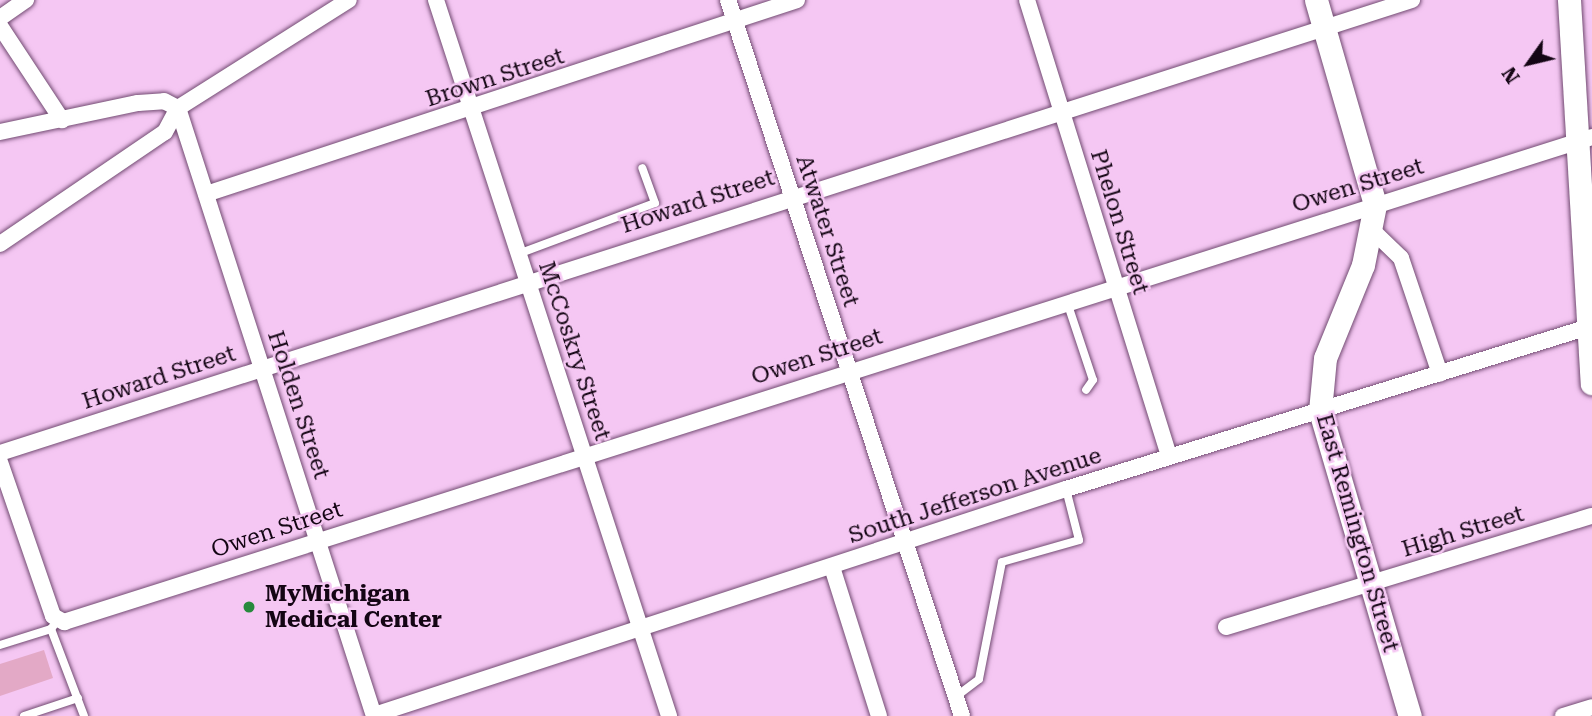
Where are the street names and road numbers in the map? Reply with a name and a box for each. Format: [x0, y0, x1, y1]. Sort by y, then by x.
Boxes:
street label: Brown Street [422, 43, 568, 113]
street label: Phelon Street [1084, 146, 1154, 298]
street label: Atwater Street [789, 152, 865, 310]
street label: Owen Street [1289, 153, 1427, 219]
street label: Howard Street [618, 164, 778, 240]
street label: McCoskry Street [532, 258, 616, 444]
street label: Owen Street [748, 323, 886, 391]
street label: Holden Street [261, 327, 335, 483]
street label: Howard Street [79, 340, 239, 416]
street label: East Remington Street [1310, 411, 1404, 655]
street label: South Jefferson Avenue [845, 442, 1105, 550]
street label: Owen Street [208, 496, 346, 564]
street label: High Street [1399, 500, 1527, 564]

